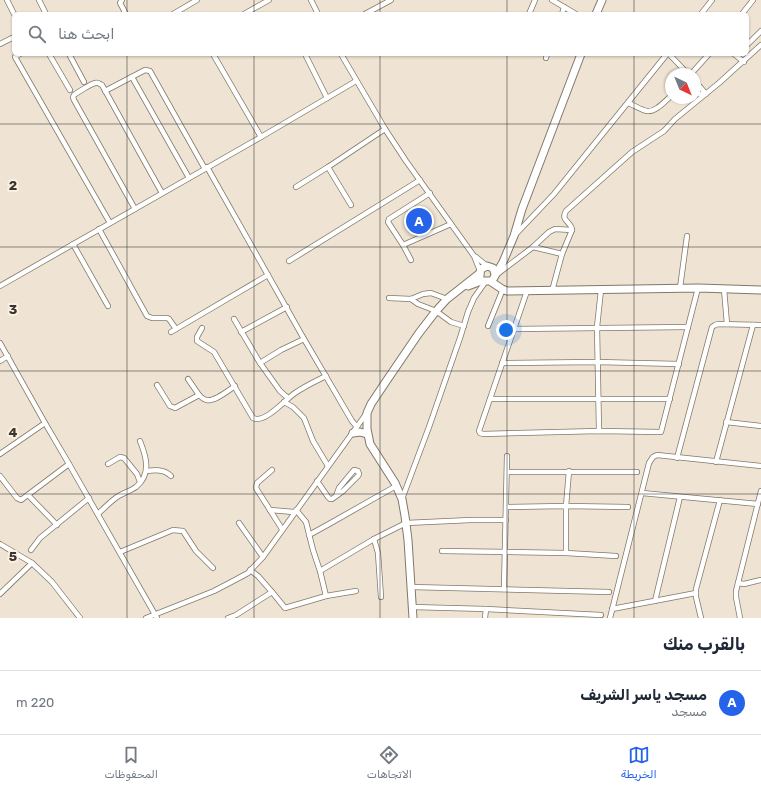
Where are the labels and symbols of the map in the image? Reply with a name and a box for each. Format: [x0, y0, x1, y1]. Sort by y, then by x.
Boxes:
north arrow [665, 68, 701, 104]
text: 2 [9, 178, 17, 193]
pin: A [406, 206, 432, 236]
text: 3 [9, 302, 18, 317]
your location [496, 320, 516, 340]
text: 4 [9, 425, 18, 440]
text: 5 [9, 549, 17, 564]

